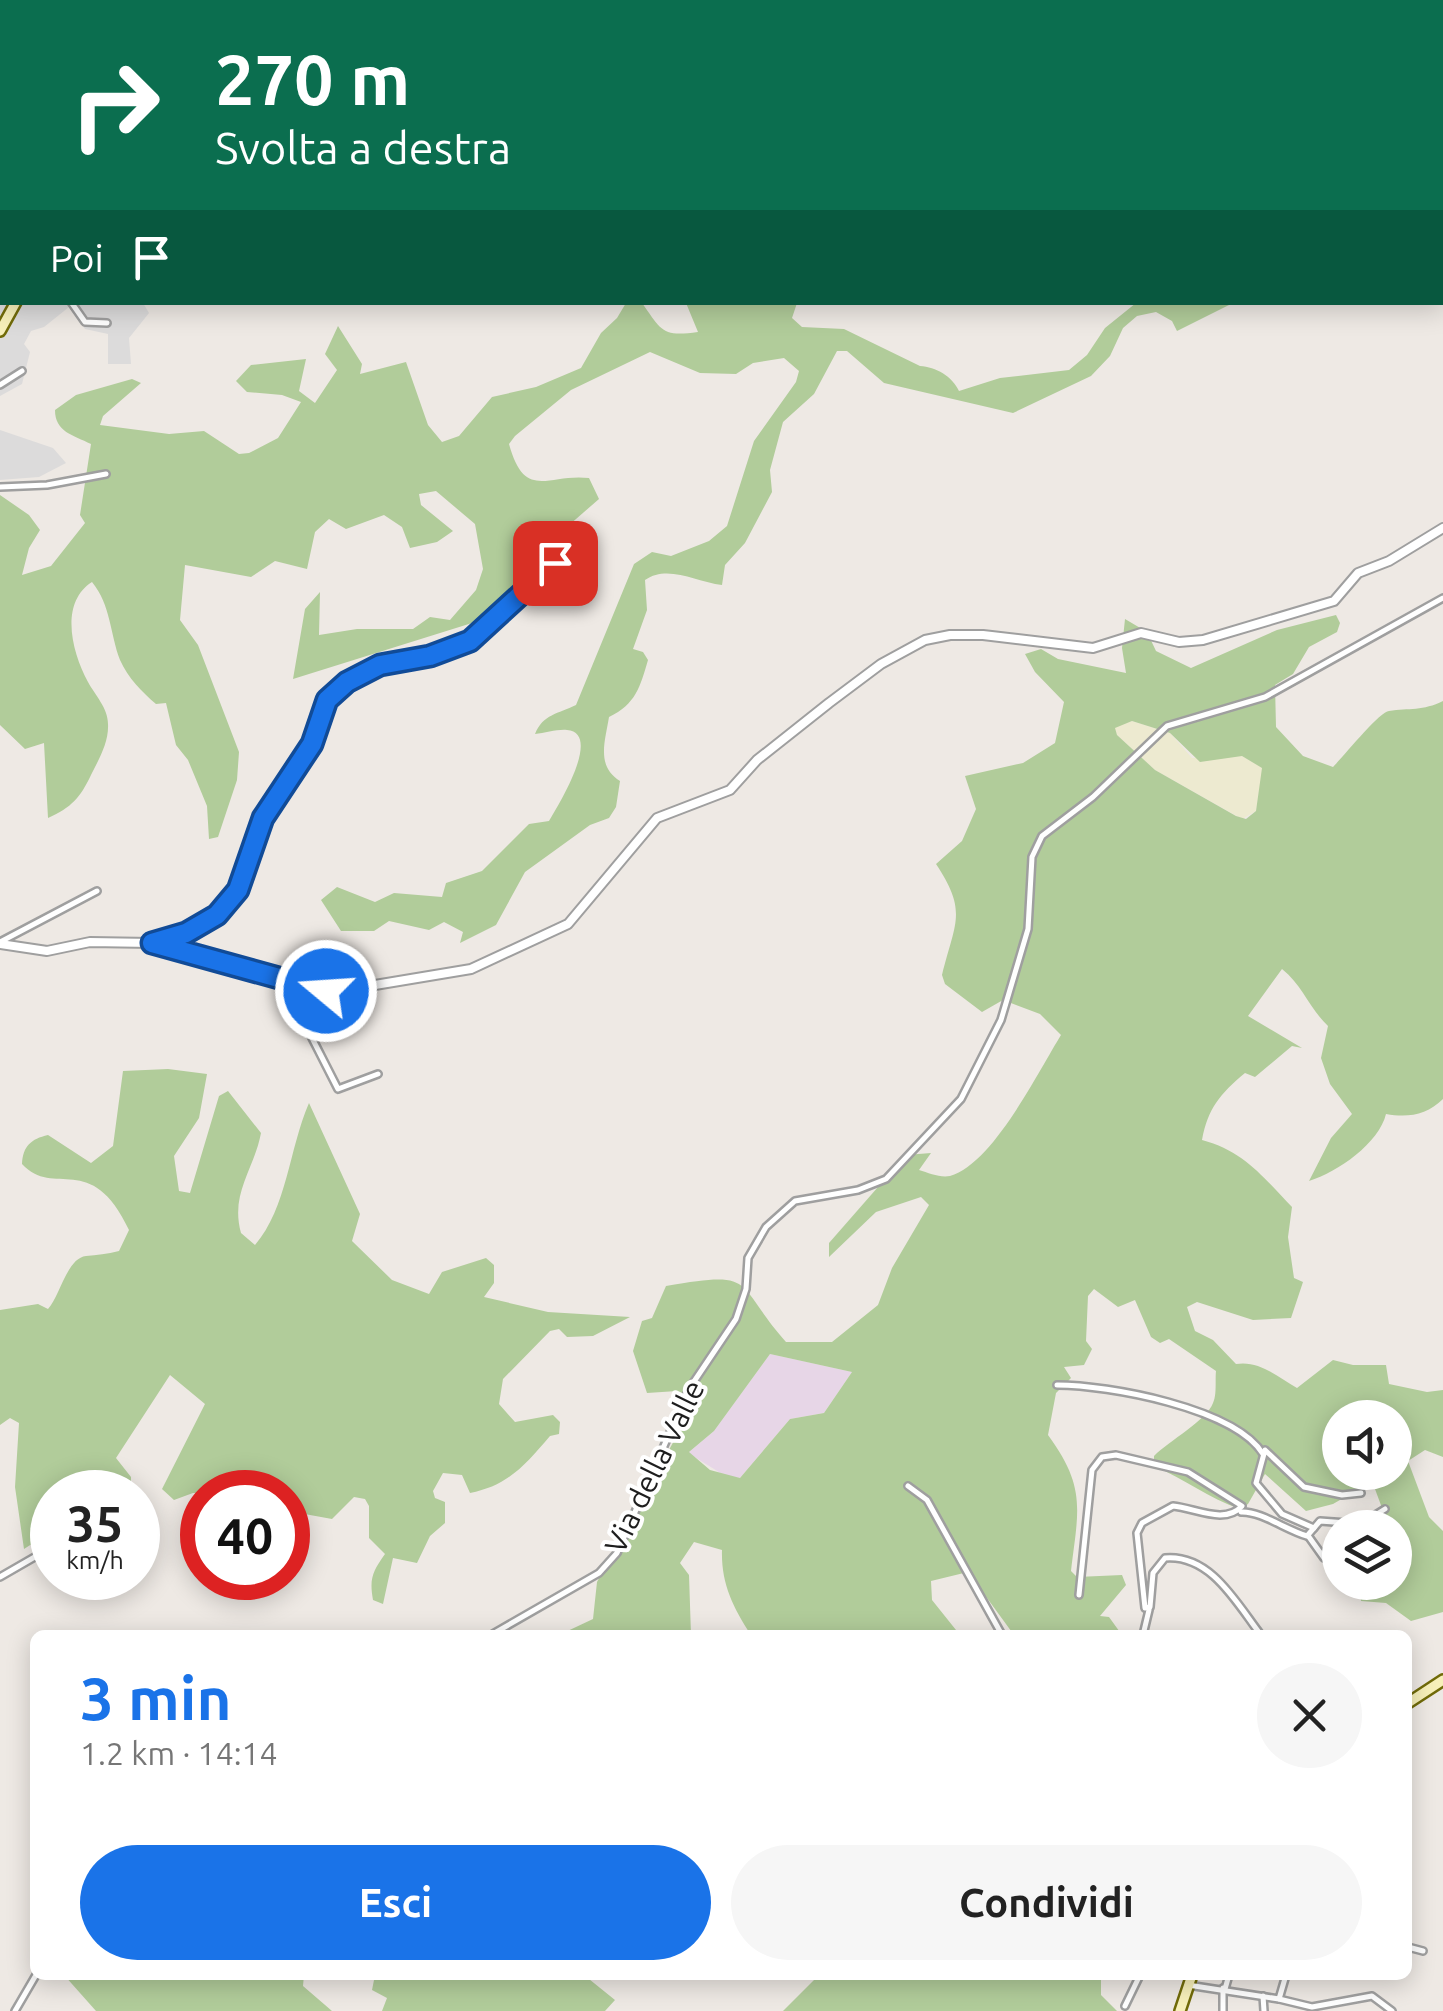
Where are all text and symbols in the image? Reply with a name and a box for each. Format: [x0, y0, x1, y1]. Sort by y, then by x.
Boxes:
icon: right [50, 40, 180, 170]
text: 270 m [215, 40, 410, 118]
text: Svolta a destra [215, 122, 511, 173]
icon: arrive [124, 230, 179, 285]
text: Poi [50, 237, 104, 279]
pin [513, 521, 598, 606]
icon: arrive [528, 536, 583, 591]
position arrow [274, 939, 378, 1043]
street label: Via della Valle [598, 1375, 711, 1559]
map controls [1322, 1400, 1412, 1600]
button: sound [1322, 1400, 1412, 1490]
speed limit sign: 40 [180, 1470, 310, 1600]
text: 35 [67, 1495, 123, 1551]
button: layers [1322, 1510, 1412, 1600]
text: km/h [66, 1546, 124, 1574]
button: close [1257, 1663, 1362, 1768]
text: 3 min [80, 1664, 232, 1731]
text: 1.2 km · 14:14 [80, 1735, 278, 1771]
button: Esci [80, 1845, 711, 1960]
button: Condividi [731, 1845, 1362, 1960]

